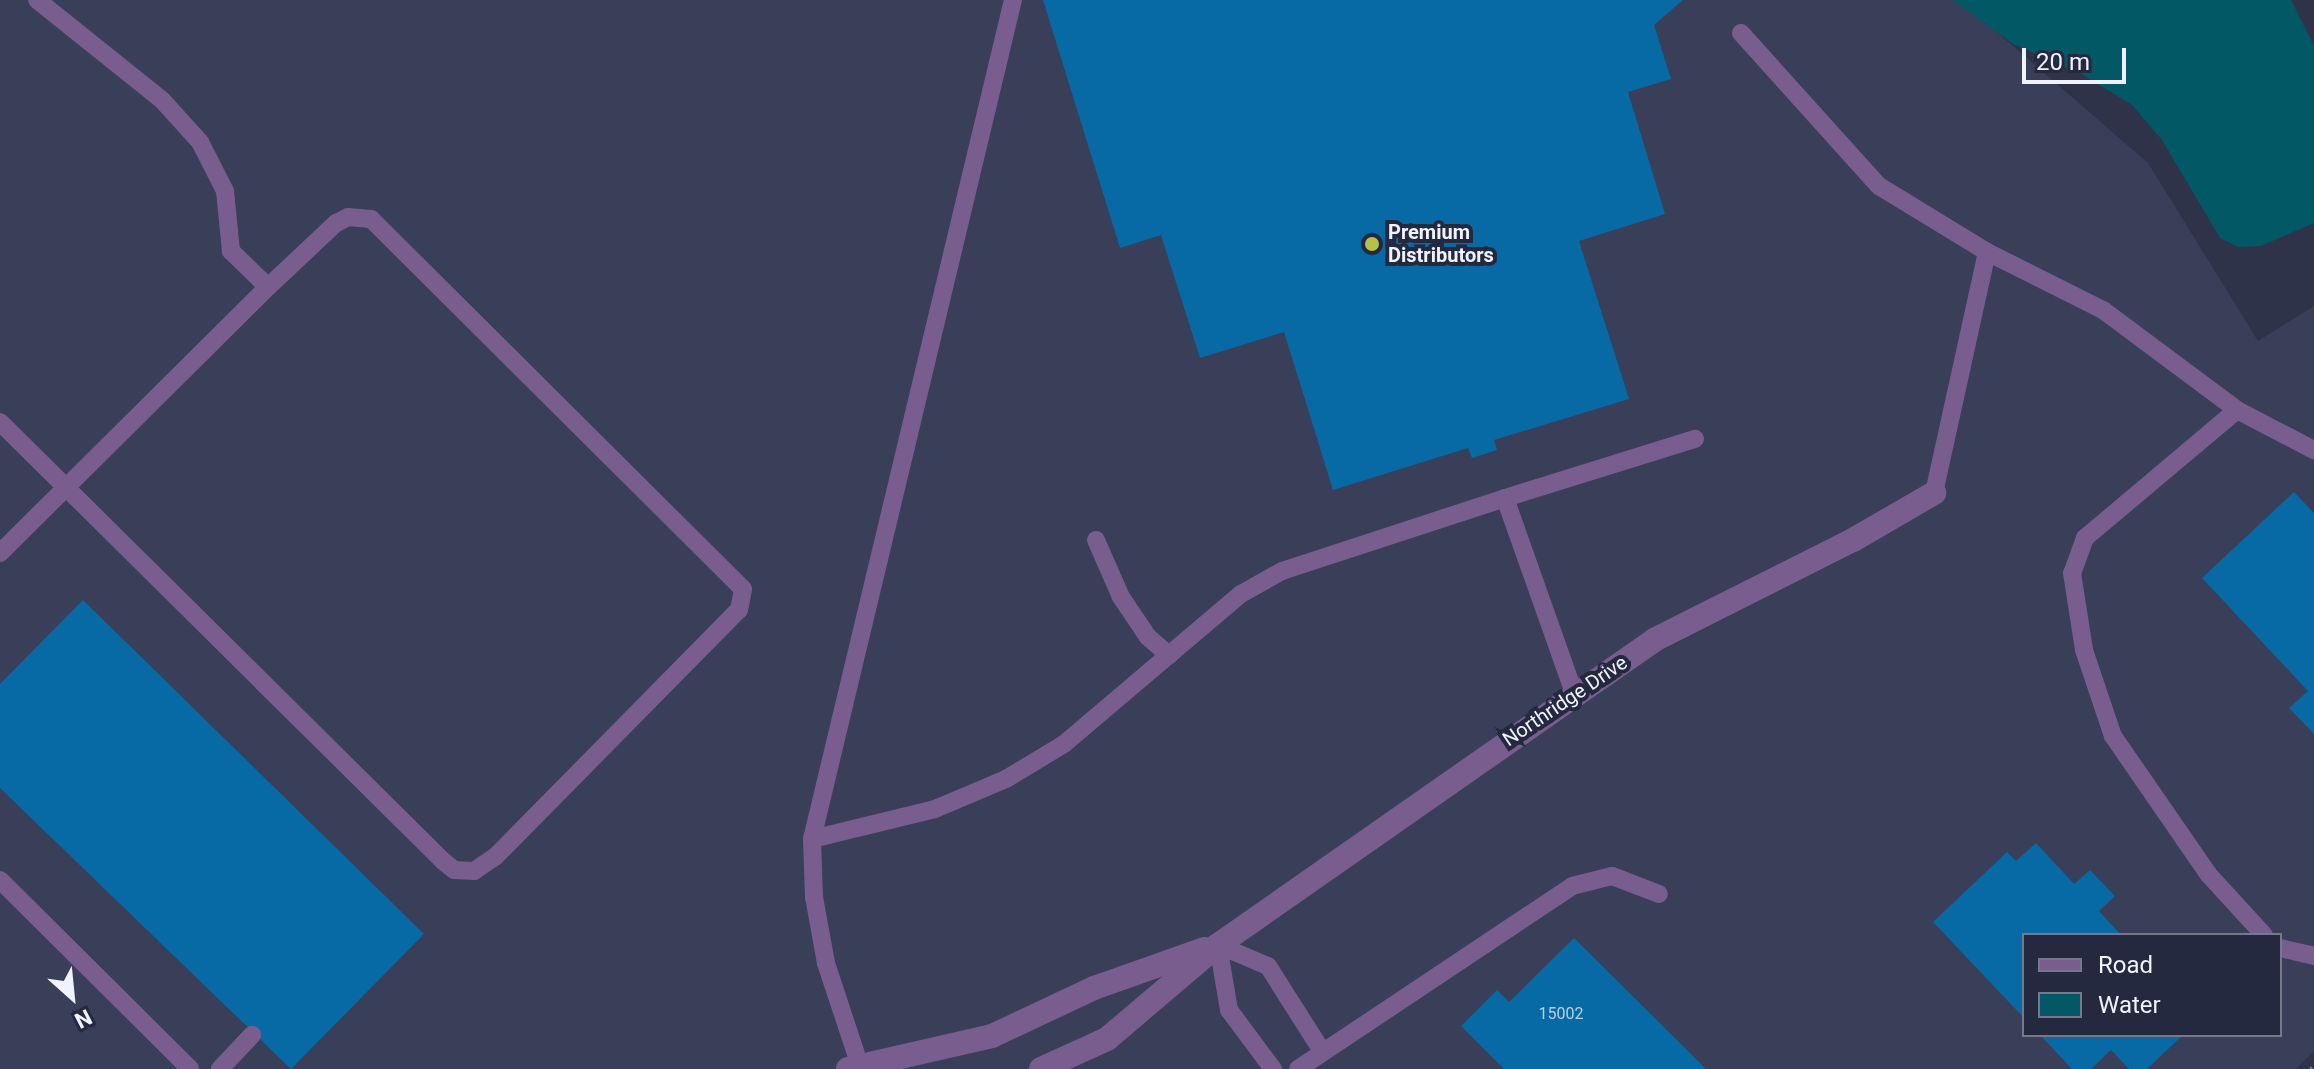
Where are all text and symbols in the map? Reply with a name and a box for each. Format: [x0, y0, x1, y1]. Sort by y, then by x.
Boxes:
scale bar [2026, 32, 2130, 82]
text: 20 m [2036, 48, 2090, 76]
place label: Premium Distributors [1388, 220, 1494, 267]
marker: Premium Distributors [1363, 235, 1381, 253]
street label: Northridge Drive [1498, 650, 1632, 752]
legend [2022, 933, 2282, 1037]
text: Road [2098, 951, 2153, 979]
north arrow [32, 957, 112, 1037]
text: Water [2098, 991, 2161, 1019]
text: N [71, 1004, 96, 1033]
house number: 15002 [1539, 1004, 1583, 1024]

